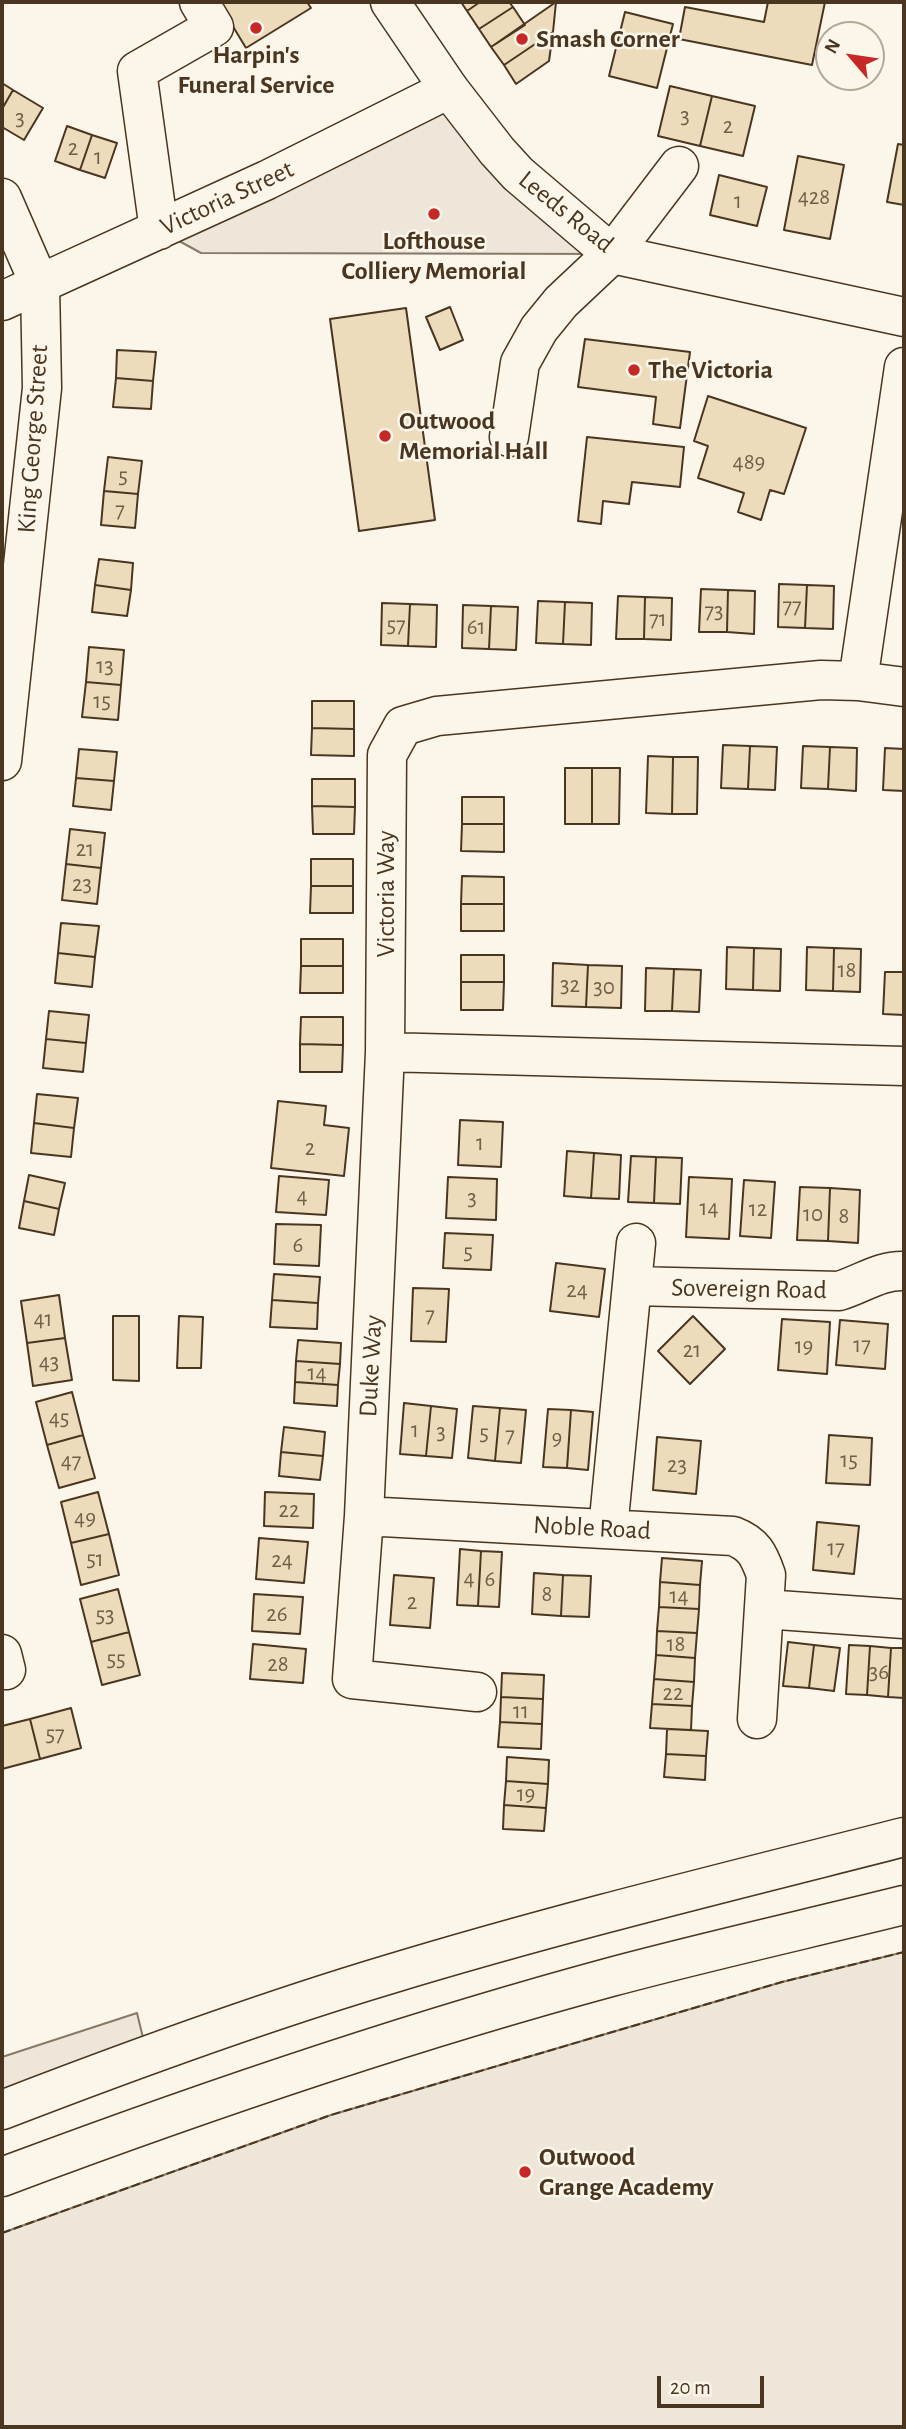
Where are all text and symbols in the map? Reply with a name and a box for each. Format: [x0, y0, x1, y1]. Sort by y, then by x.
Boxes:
marker: Harpin's Funeral Service [248, 20, 264, 36]
north arrow [815, 21, 885, 91]
place label: Smash Corner [536, 23, 680, 55]
marker: Smash Corner [514, 31, 530, 47]
text: N [821, 36, 844, 57]
place label: Harpin's Funeral Service [177, 39, 335, 100]
house number: 3 [680, 102, 690, 130]
house number: 3 [15, 104, 25, 132]
house number: 2 [723, 112, 733, 140]
house number: 2 [68, 134, 78, 162]
house number: 1 [94, 143, 102, 171]
street label: Victoria Street [155, 154, 299, 242]
street label: Leeds Road [512, 164, 620, 260]
house number: 428 [798, 183, 830, 211]
house number: 1 [734, 187, 742, 215]
marker: Lofthouse Colliery Memorial [426, 206, 442, 222]
place label: Lofthouse Colliery Memorial [342, 225, 526, 286]
street label: King George Street [11, 344, 55, 534]
place label: The Victoria [648, 354, 773, 386]
marker: The Victoria [626, 362, 642, 378]
place label: Outwood Memorial Hall [399, 405, 548, 466]
marker: Outwood Memorial Hall [377, 428, 393, 444]
house number: 489 [733, 448, 765, 476]
house number: 5 [118, 462, 128, 490]
house number: 7 [115, 496, 125, 524]
house number: 77 [782, 592, 802, 620]
house number: 73 [704, 597, 724, 625]
house number: 71 [649, 605, 667, 633]
house number: 57 [386, 611, 406, 639]
house number: 61 [467, 613, 485, 641]
house number: 13 [96, 652, 114, 680]
house number: 15 [93, 687, 111, 715]
street label: Victoria Way [370, 831, 402, 957]
house number: 21 [76, 835, 94, 863]
house number: 23 [72, 870, 92, 898]
house number: 18 [838, 956, 856, 984]
house number: 32 [560, 971, 580, 999]
house number: 30 [593, 973, 615, 1001]
house number: 1 [476, 1129, 484, 1157]
house number: 2 [305, 1134, 315, 1162]
house number: 4 [296, 1182, 308, 1210]
house number: 3 [467, 1184, 477, 1212]
house number: 14 [700, 1194, 718, 1222]
house number: 12 [749, 1195, 767, 1223]
house number: 10 [803, 1200, 823, 1228]
house number: 8 [839, 1202, 849, 1230]
house number: 6 [293, 1231, 303, 1259]
house number: 5 [463, 1238, 473, 1266]
street label: Sovereign Road [671, 1272, 827, 1306]
house number: 24 [566, 1276, 588, 1304]
house number: 7 [425, 1301, 435, 1329]
house number: 41 [34, 1305, 52, 1333]
street label: Duke Way [353, 1314, 389, 1418]
house number: 17 [853, 1331, 871, 1359]
house number: 19 [795, 1332, 813, 1360]
house number: 21 [683, 1336, 701, 1364]
house number: 43 [39, 1348, 59, 1376]
house number: 14 [308, 1359, 326, 1387]
house number: 45 [49, 1404, 69, 1432]
house number: 1 [411, 1416, 419, 1444]
house number: 3 [436, 1418, 446, 1446]
house number: 5 [479, 1419, 489, 1447]
house number: 7 [505, 1421, 515, 1449]
house number: 9 [552, 1424, 562, 1452]
house number: 15 [840, 1446, 858, 1474]
house number: 47 [61, 1447, 81, 1475]
house number: 23 [667, 1451, 687, 1479]
house number: 22 [279, 1496, 299, 1524]
house number: 49 [74, 1504, 96, 1532]
street label: Noble Road [532, 1509, 652, 1547]
house number: 17 [827, 1534, 845, 1562]
house number: 51 [86, 1545, 104, 1573]
house number: 24 [271, 1546, 293, 1574]
house number: 4 [463, 1564, 475, 1592]
house number: 6 [485, 1565, 495, 1593]
house number: 8 [542, 1580, 552, 1608]
house number: 14 [670, 1582, 688, 1610]
house number: 2 [407, 1588, 417, 1616]
house number: 26 [266, 1600, 288, 1628]
house number: 53 [95, 1601, 115, 1629]
house number: 18 [667, 1630, 685, 1658]
house number: 55 [106, 1645, 126, 1673]
house number: 28 [267, 1650, 289, 1678]
house number: 36 [869, 1658, 889, 1686]
house number: 22 [663, 1679, 683, 1707]
house number: 11 [513, 1697, 529, 1725]
house number: 57 [45, 1720, 65, 1748]
house number: 19 [517, 1780, 535, 1808]
place label: Outwood Grange Academy [539, 2141, 714, 2202]
marker: Outwood Grange Academy [517, 2164, 533, 2180]
scale bar [661, 2362, 768, 2406]
text: 20 m [670, 2377, 711, 2398]

